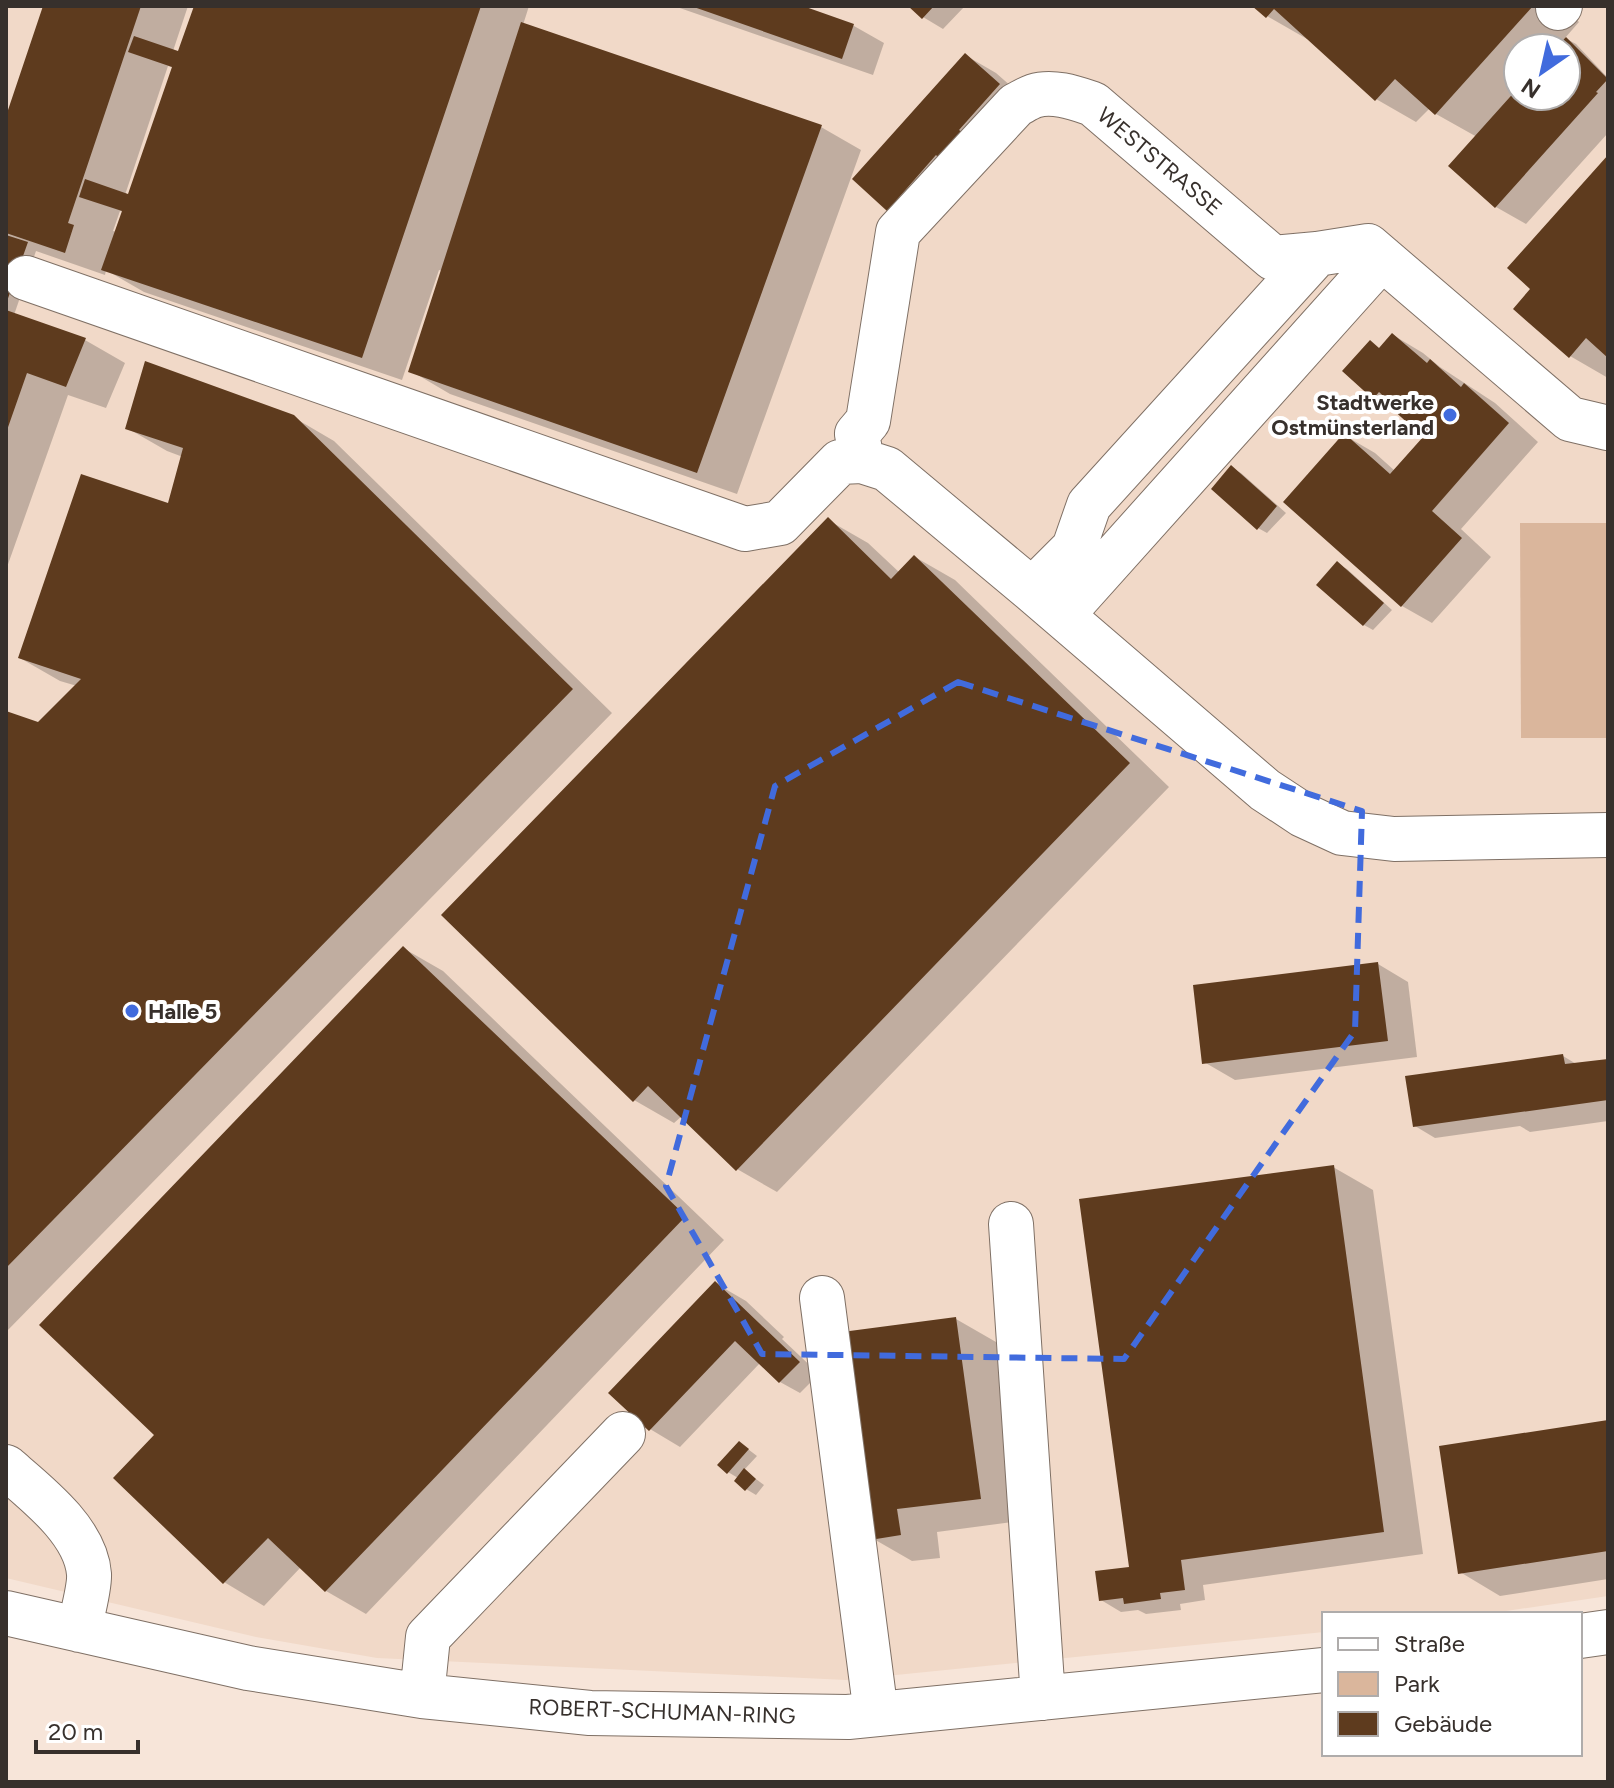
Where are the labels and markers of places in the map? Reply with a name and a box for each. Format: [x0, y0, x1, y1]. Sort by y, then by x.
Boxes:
place label: Stadtwerke Ostmünsterland [1271, 389, 1434, 441]
marker: Stadtwerke Ostmünsterland [1441, 406, 1459, 424]
place label: Halle 5 [148, 998, 217, 1025]
marker: Halle 5 [123, 1002, 141, 1020]

